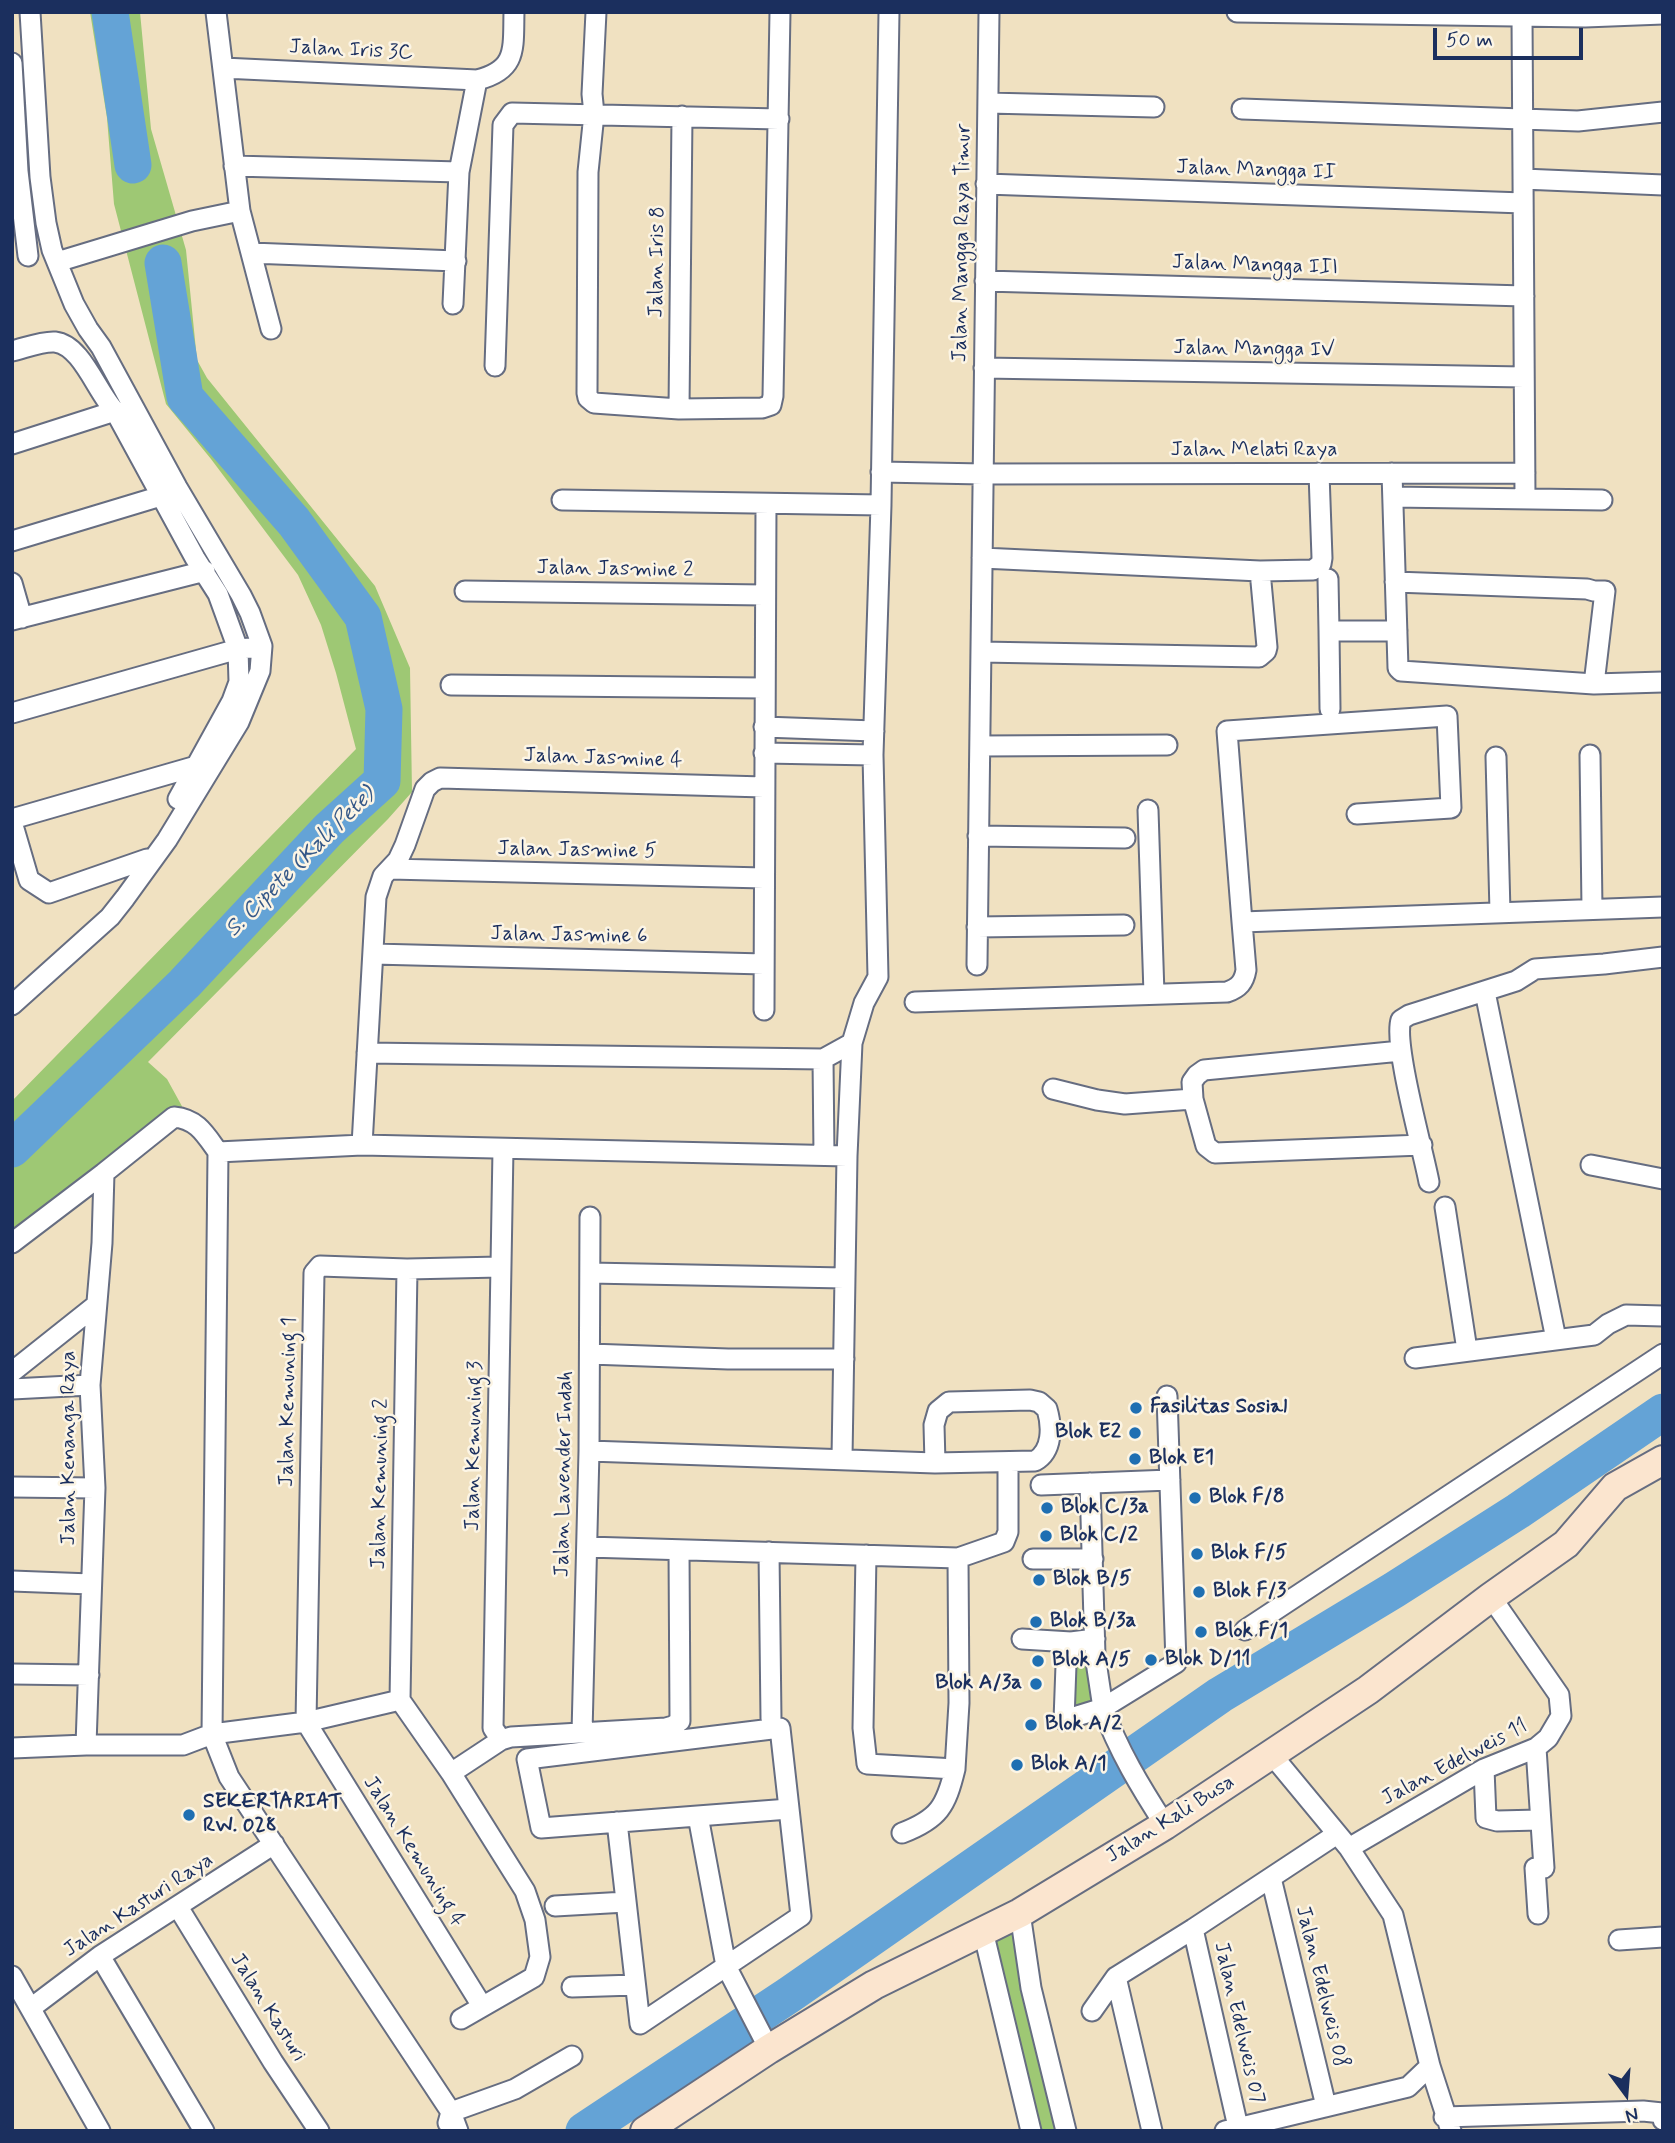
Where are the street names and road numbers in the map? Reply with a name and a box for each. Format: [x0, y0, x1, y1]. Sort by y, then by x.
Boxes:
street label: Jalan Iris 3C [288, 35, 414, 67]
street label: Jalan Mangga Raya Timur [948, 123, 978, 363]
street label: Jalan Mangga II [1176, 156, 1336, 186]
street label: Jalan Iris 8 [644, 206, 672, 318]
street label: Jalan Mangga III [1172, 251, 1338, 281]
street label: Jalan Mangga IV [1173, 336, 1335, 364]
street label: Jalan Melati Raya [1171, 438, 1337, 464]
street label: Jalan Jasmine 2 [536, 556, 694, 584]
street label: Jalan Jasmine 4 [523, 744, 683, 774]
street label: Jalan Jasmine 5 [497, 837, 657, 865]
street label: Jalan Jasmine 6 [490, 922, 648, 950]
street label: Jalan Kemuning 1 [275, 1317, 303, 1487]
street label: Jalan Kenanga Raya [57, 1351, 83, 1545]
street label: Jalan Kemuning 3 [461, 1361, 489, 1531]
street label: Jalan Lavender Indah [551, 1371, 579, 1577]
street label: Jalan Kemuning 2 [367, 1398, 395, 1570]
street label: Jalan Edelweis 11 [1378, 1714, 1532, 1812]
street label: Jalan Kali Busa [1102, 1770, 1240, 1870]
street label: Jalan Kemuning 4 [357, 1772, 469, 1932]
street label: Jalan Kasturi Raya [60, 1848, 218, 1964]
street label: Jalan Edelweis 08 [1289, 1903, 1353, 2071]
street label: Jalan Edelweis 07 [1207, 1940, 1269, 2106]
street label: Jalan Kasturi [224, 1949, 310, 2067]

